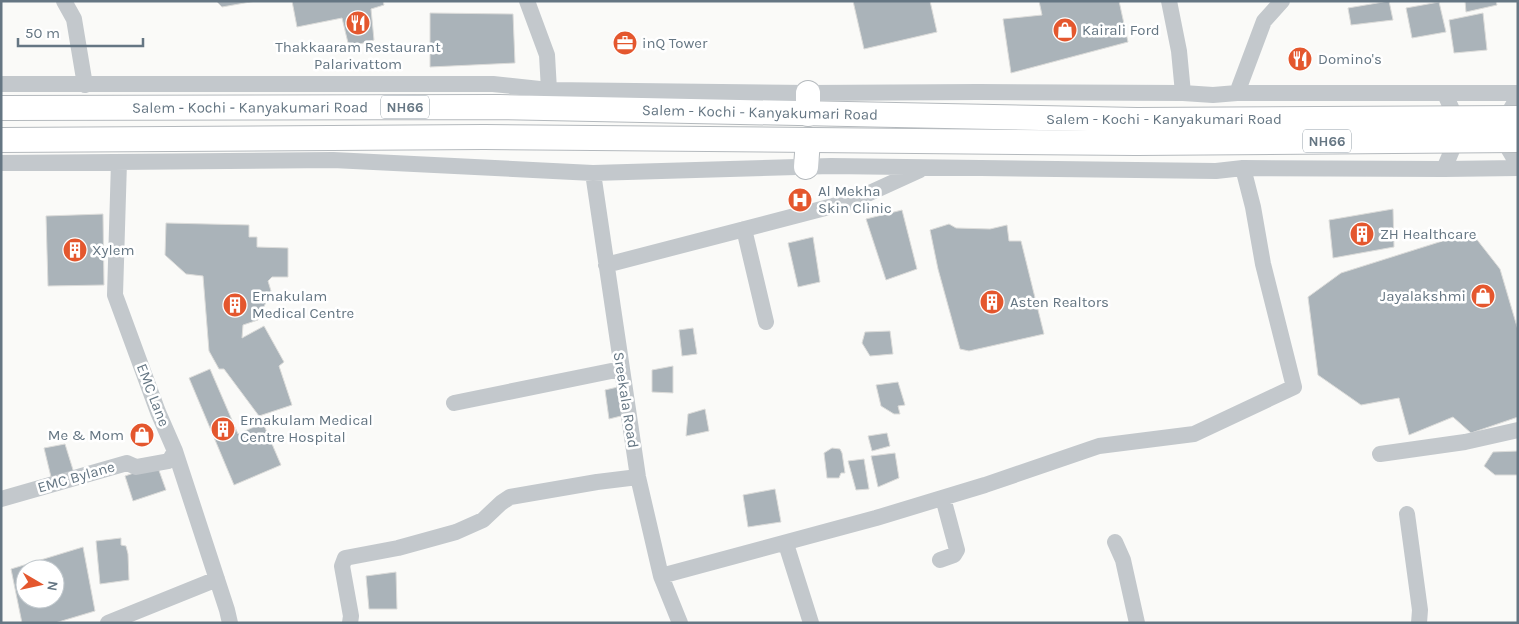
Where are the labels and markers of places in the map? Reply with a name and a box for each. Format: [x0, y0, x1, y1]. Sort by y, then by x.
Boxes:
restaurant icon: Thakkaaram Restaurant Palarivattom [345, 10, 371, 36]
shop icon: Kairali Ford [1052, 17, 1078, 43]
place label: Kairali Ford [1082, 21, 1160, 39]
office icon: inQ Tower [612, 30, 638, 56]
place label: inQ Tower [642, 34, 708, 52]
place label: Thakkaaram Restaurant Palarivattom [275, 38, 441, 73]
restaurant icon: Domino's [1287, 46, 1313, 72]
place label: Domino's [1318, 50, 1382, 68]
place label: Al Mekha Skin Clinic [818, 182, 892, 217]
hospital icon: Al Mekha Skin Clinic [787, 187, 813, 213]
building icon: ZH Healthcare [1349, 221, 1375, 247]
place label: ZH Healthcare [1380, 225, 1476, 243]
building icon: Xylem [62, 237, 88, 263]
place label: Xylem [92, 241, 135, 259]
shop icon: Jayalakshmi [1470, 283, 1496, 309]
place label: Ernakulam Medical Centre [252, 287, 354, 322]
place label: Jayalakshmi [1380, 287, 1466, 305]
building icon: Asten Realtors [979, 289, 1005, 315]
building icon: Ernakulam Medical Centre [222, 292, 248, 318]
place label: Asten Realtors [1010, 293, 1109, 311]
place label: Ernakulam Medical Centre Hospital [240, 411, 373, 446]
building icon: Ernakulam Medical Centre Hospital [210, 416, 236, 442]
shop icon: Me & Mom [129, 422, 155, 448]
place label: Me & Mom [48, 426, 124, 444]

